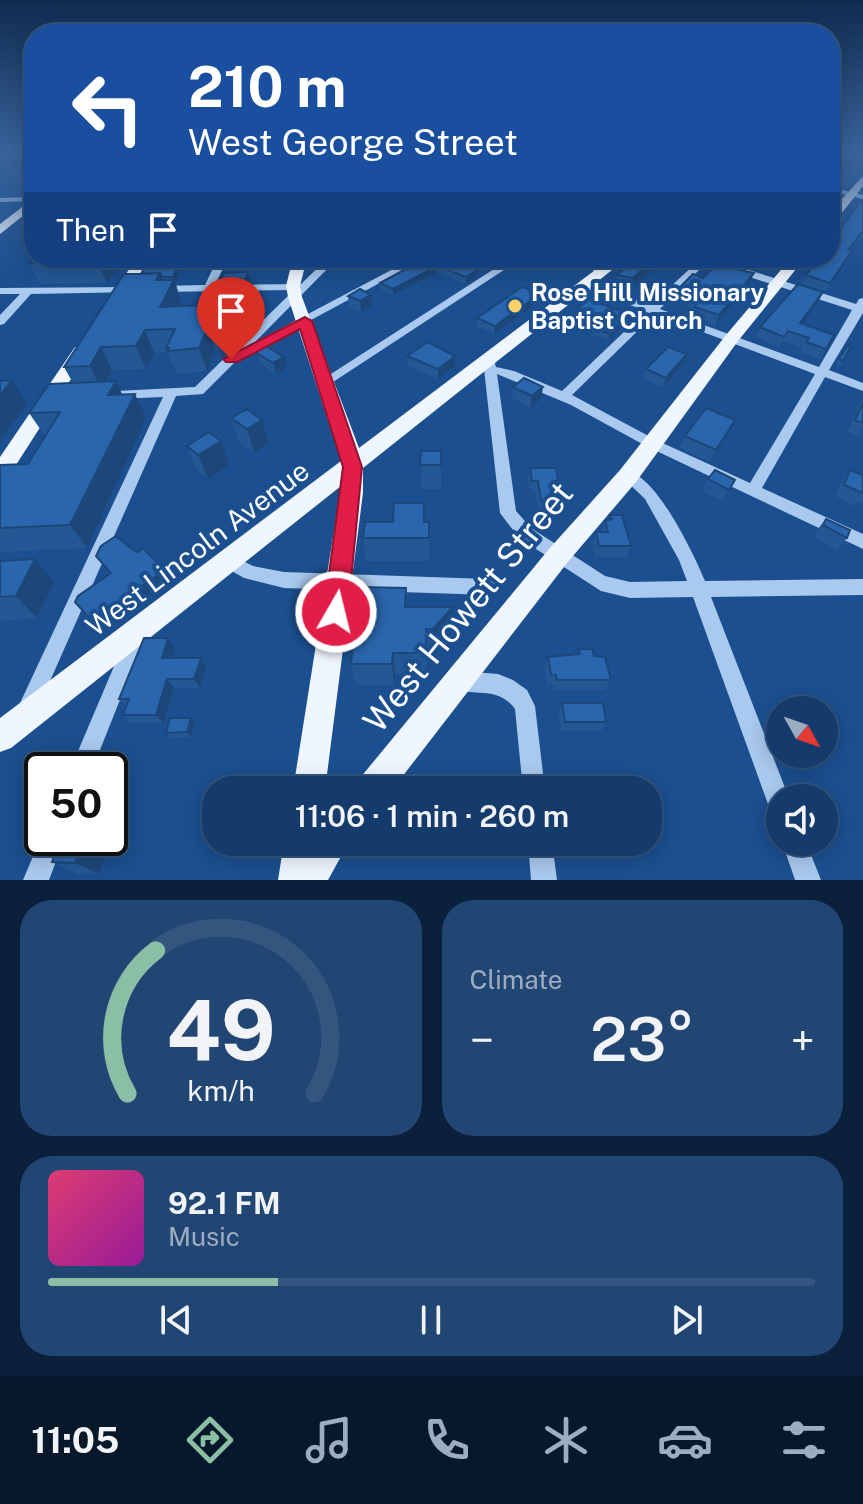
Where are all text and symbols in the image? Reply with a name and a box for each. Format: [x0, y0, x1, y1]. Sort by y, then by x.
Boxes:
text: 210 m [188, 54, 346, 120]
icon: left [56, 56, 160, 160]
text: West George Street [188, 121, 518, 163]
icon: arrive [141, 208, 185, 252]
text: Then [56, 212, 125, 248]
pin [197, 277, 265, 359]
place label: Rose Hill Missionary Baptist Church [531, 278, 764, 334]
icon: arrive [209, 289, 253, 333]
marker: Rose Hill Missionary Baptist Church [506, 297, 524, 315]
street label: West Lincoln Avenue [79, 453, 315, 643]
street label: West Howett Street [355, 474, 581, 740]
position arrow [294, 570, 378, 654]
north arrow [766, 696, 838, 768]
map controls [766, 696, 838, 856]
speed limit sign: 50 [24, 752, 128, 856]
button: sound [766, 784, 838, 856]
text: 11:06 · 1 min · 260 m [295, 798, 569, 834]
text: Climate [470, 964, 563, 995]
text: 49 [166, 981, 275, 1079]
text: 23° [590, 1004, 694, 1075]
text: − [470, 1014, 494, 1066]
text: + [791, 1014, 815, 1066]
text: km/h [187, 1074, 254, 1107]
text: 92.1 FM [168, 1185, 280, 1221]
text: Music [168, 1221, 240, 1252]
icon: previous [154, 1298, 198, 1342]
icon: pause [409, 1298, 453, 1342]
icon: next [665, 1298, 709, 1342]
icon: directions [182, 1412, 238, 1468]
icon: music [301, 1412, 357, 1468]
icon: phone [419, 1412, 475, 1468]
icon: climate [538, 1412, 594, 1468]
icon: car [657, 1412, 713, 1468]
icon: filters [776, 1412, 832, 1468]
text: 11:05 [31, 1419, 119, 1461]

